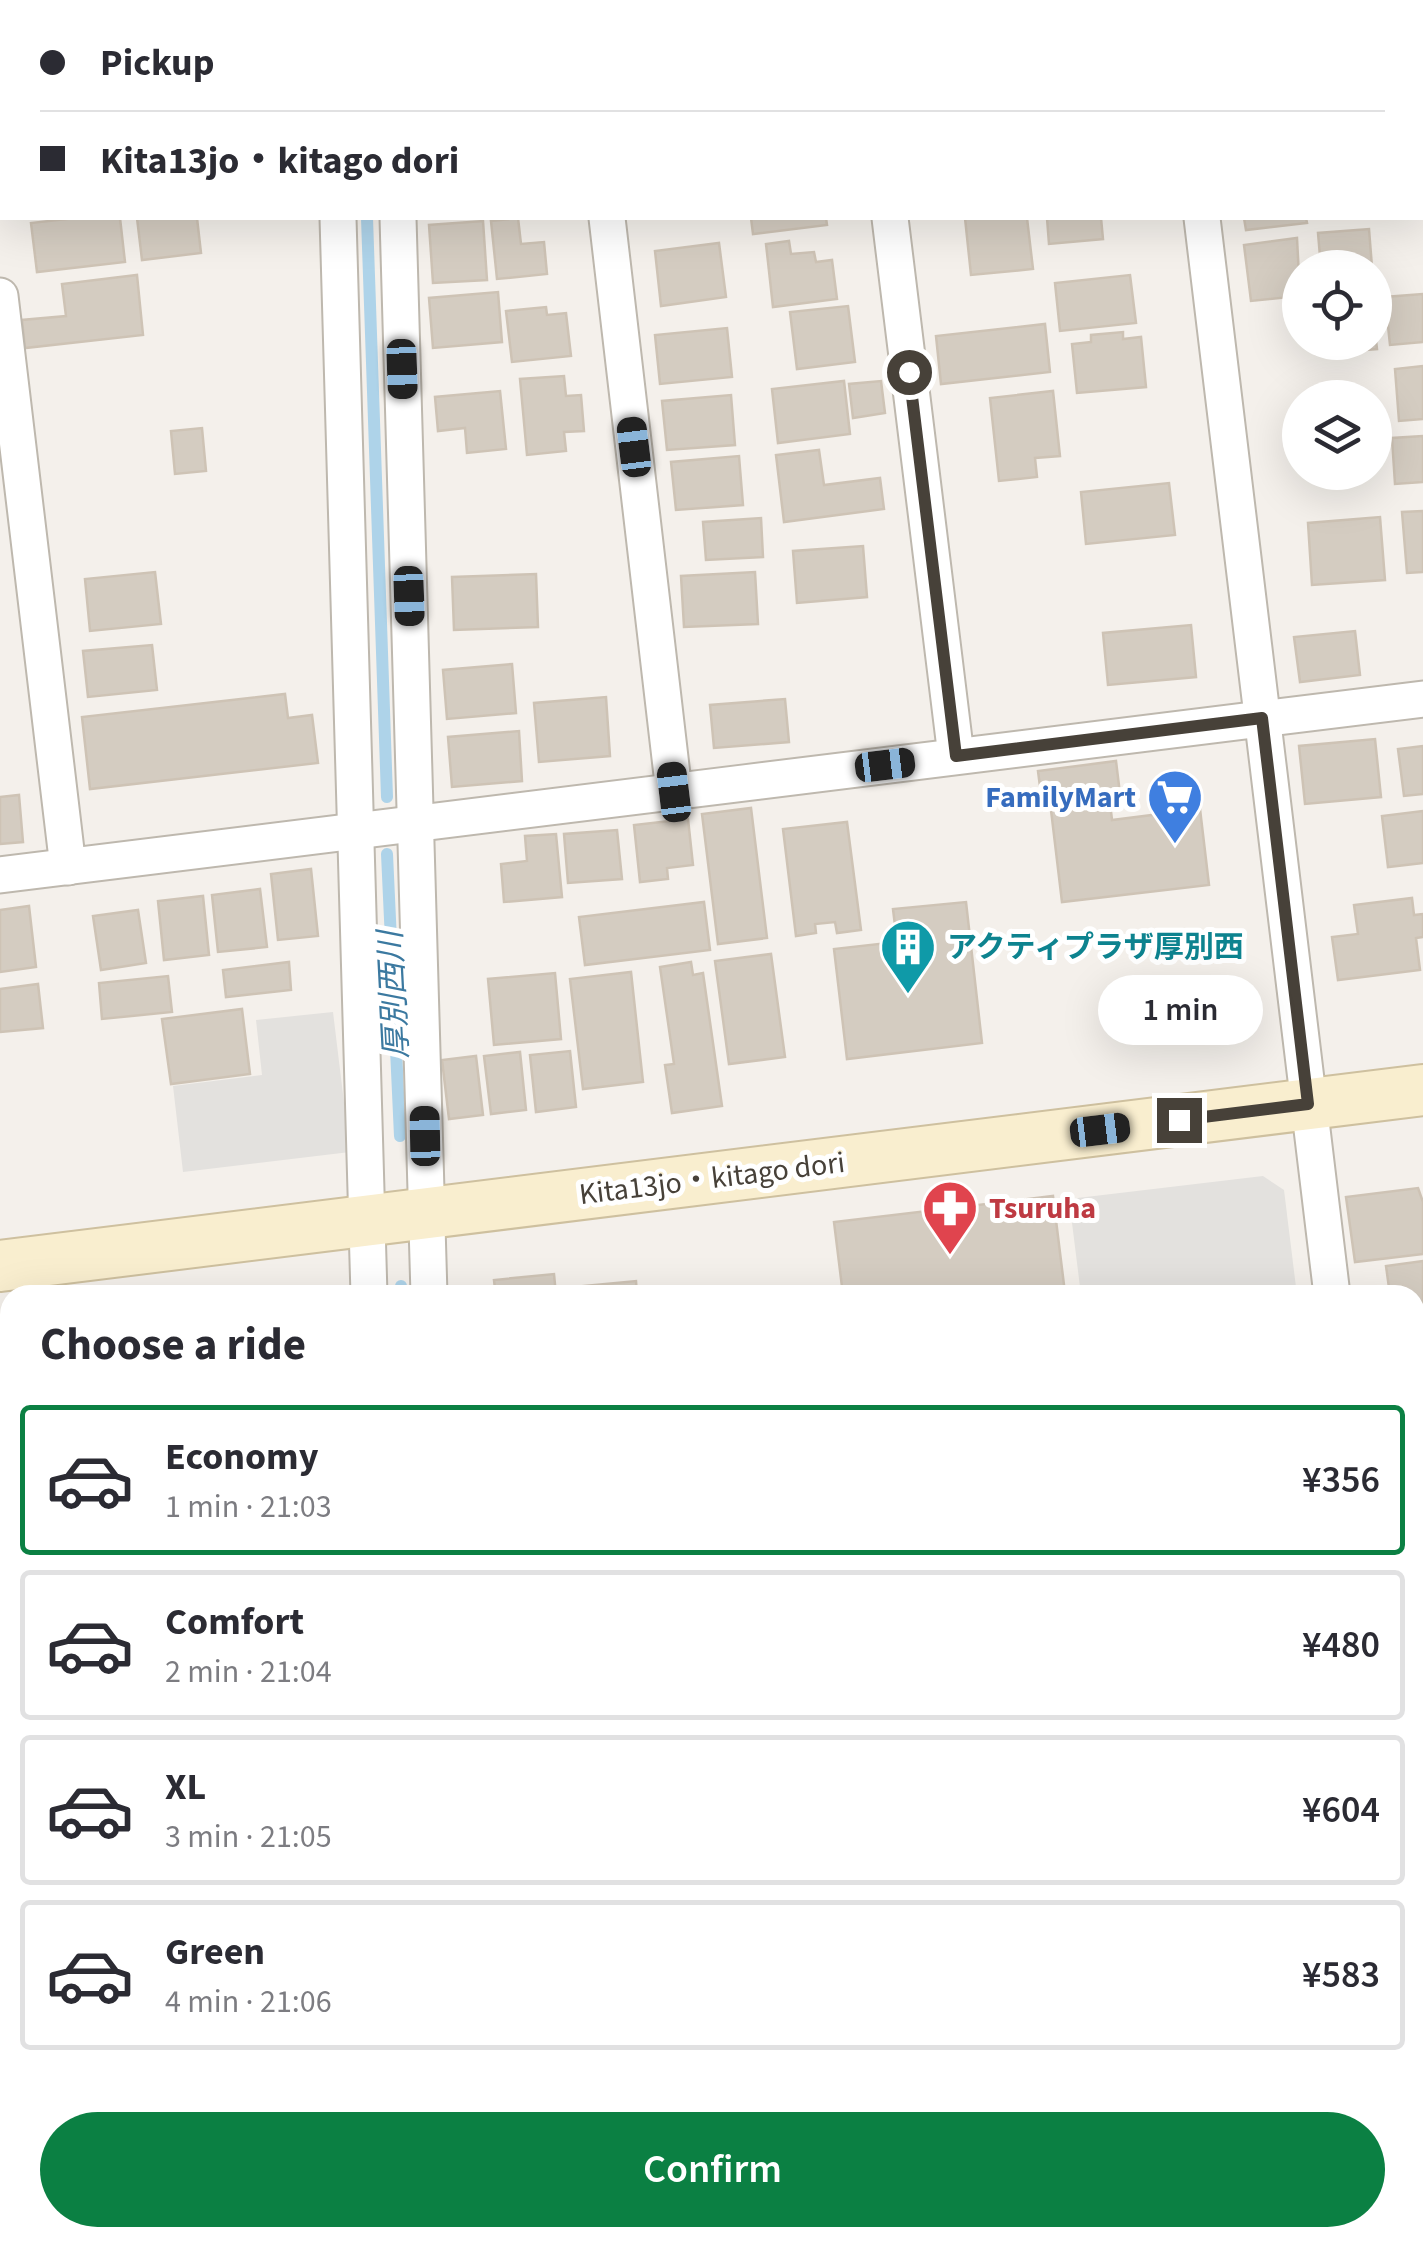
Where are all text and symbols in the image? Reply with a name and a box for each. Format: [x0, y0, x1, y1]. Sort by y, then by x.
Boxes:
text: Pickup [100, 36, 214, 90]
text: Kita13jo・kitago dori [100, 134, 459, 188]
map controls [1282, 250, 1392, 490]
button: locate [1282, 250, 1392, 360]
car [386, 338, 418, 400]
route start [887, 350, 932, 395]
button: layers [1282, 380, 1392, 490]
car [615, 415, 653, 479]
car [393, 565, 425, 627]
car [853, 746, 917, 784]
car [655, 760, 693, 824]
supermarket icon: FamilyMart [1145, 767, 1205, 846]
place label: FamilyMart [985, 776, 1137, 819]
building icon: アクティプラザ厚別西 [878, 917, 938, 996]
place label: アクティプラザ厚別西 [947, 926, 1244, 969]
water label: 厚別西川 [368, 927, 420, 1060]
callout: 1 min [1096, 975, 1262, 1045]
text: 1 min [1142, 987, 1219, 1033]
route end [1157, 1098, 1202, 1143]
car [409, 1106, 441, 1166]
car [1068, 1111, 1132, 1149]
street label: Kita13jo・kitago dori [577, 1141, 847, 1216]
pharmacy icon: Tsuruha [920, 1178, 980, 1257]
place label: Tsuruha [989, 1187, 1096, 1230]
text: Choose a ride [40, 1313, 306, 1377]
text: Economy [165, 1430, 318, 1484]
icon: car [45, 1435, 135, 1525]
text: ¥356 [1302, 1453, 1380, 1507]
text: 1 min · 21:03 [165, 1484, 332, 1530]
text: Comfort [165, 1595, 304, 1649]
icon: car [45, 1600, 135, 1690]
text: ¥480 [1302, 1618, 1380, 1672]
text: 2 min · 21:04 [165, 1649, 332, 1695]
text: XL [165, 1760, 206, 1814]
icon: car [45, 1765, 135, 1855]
text: ¥604 [1302, 1783, 1380, 1837]
text: 3 min · 21:05 [165, 1814, 332, 1860]
text: Green [165, 1925, 265, 1979]
icon: car [45, 1930, 135, 2020]
text: ¥583 [1302, 1948, 1380, 2002]
text: 4 min · 21:06 [165, 1979, 332, 2025]
button: Confirm [40, 2112, 1385, 2227]

